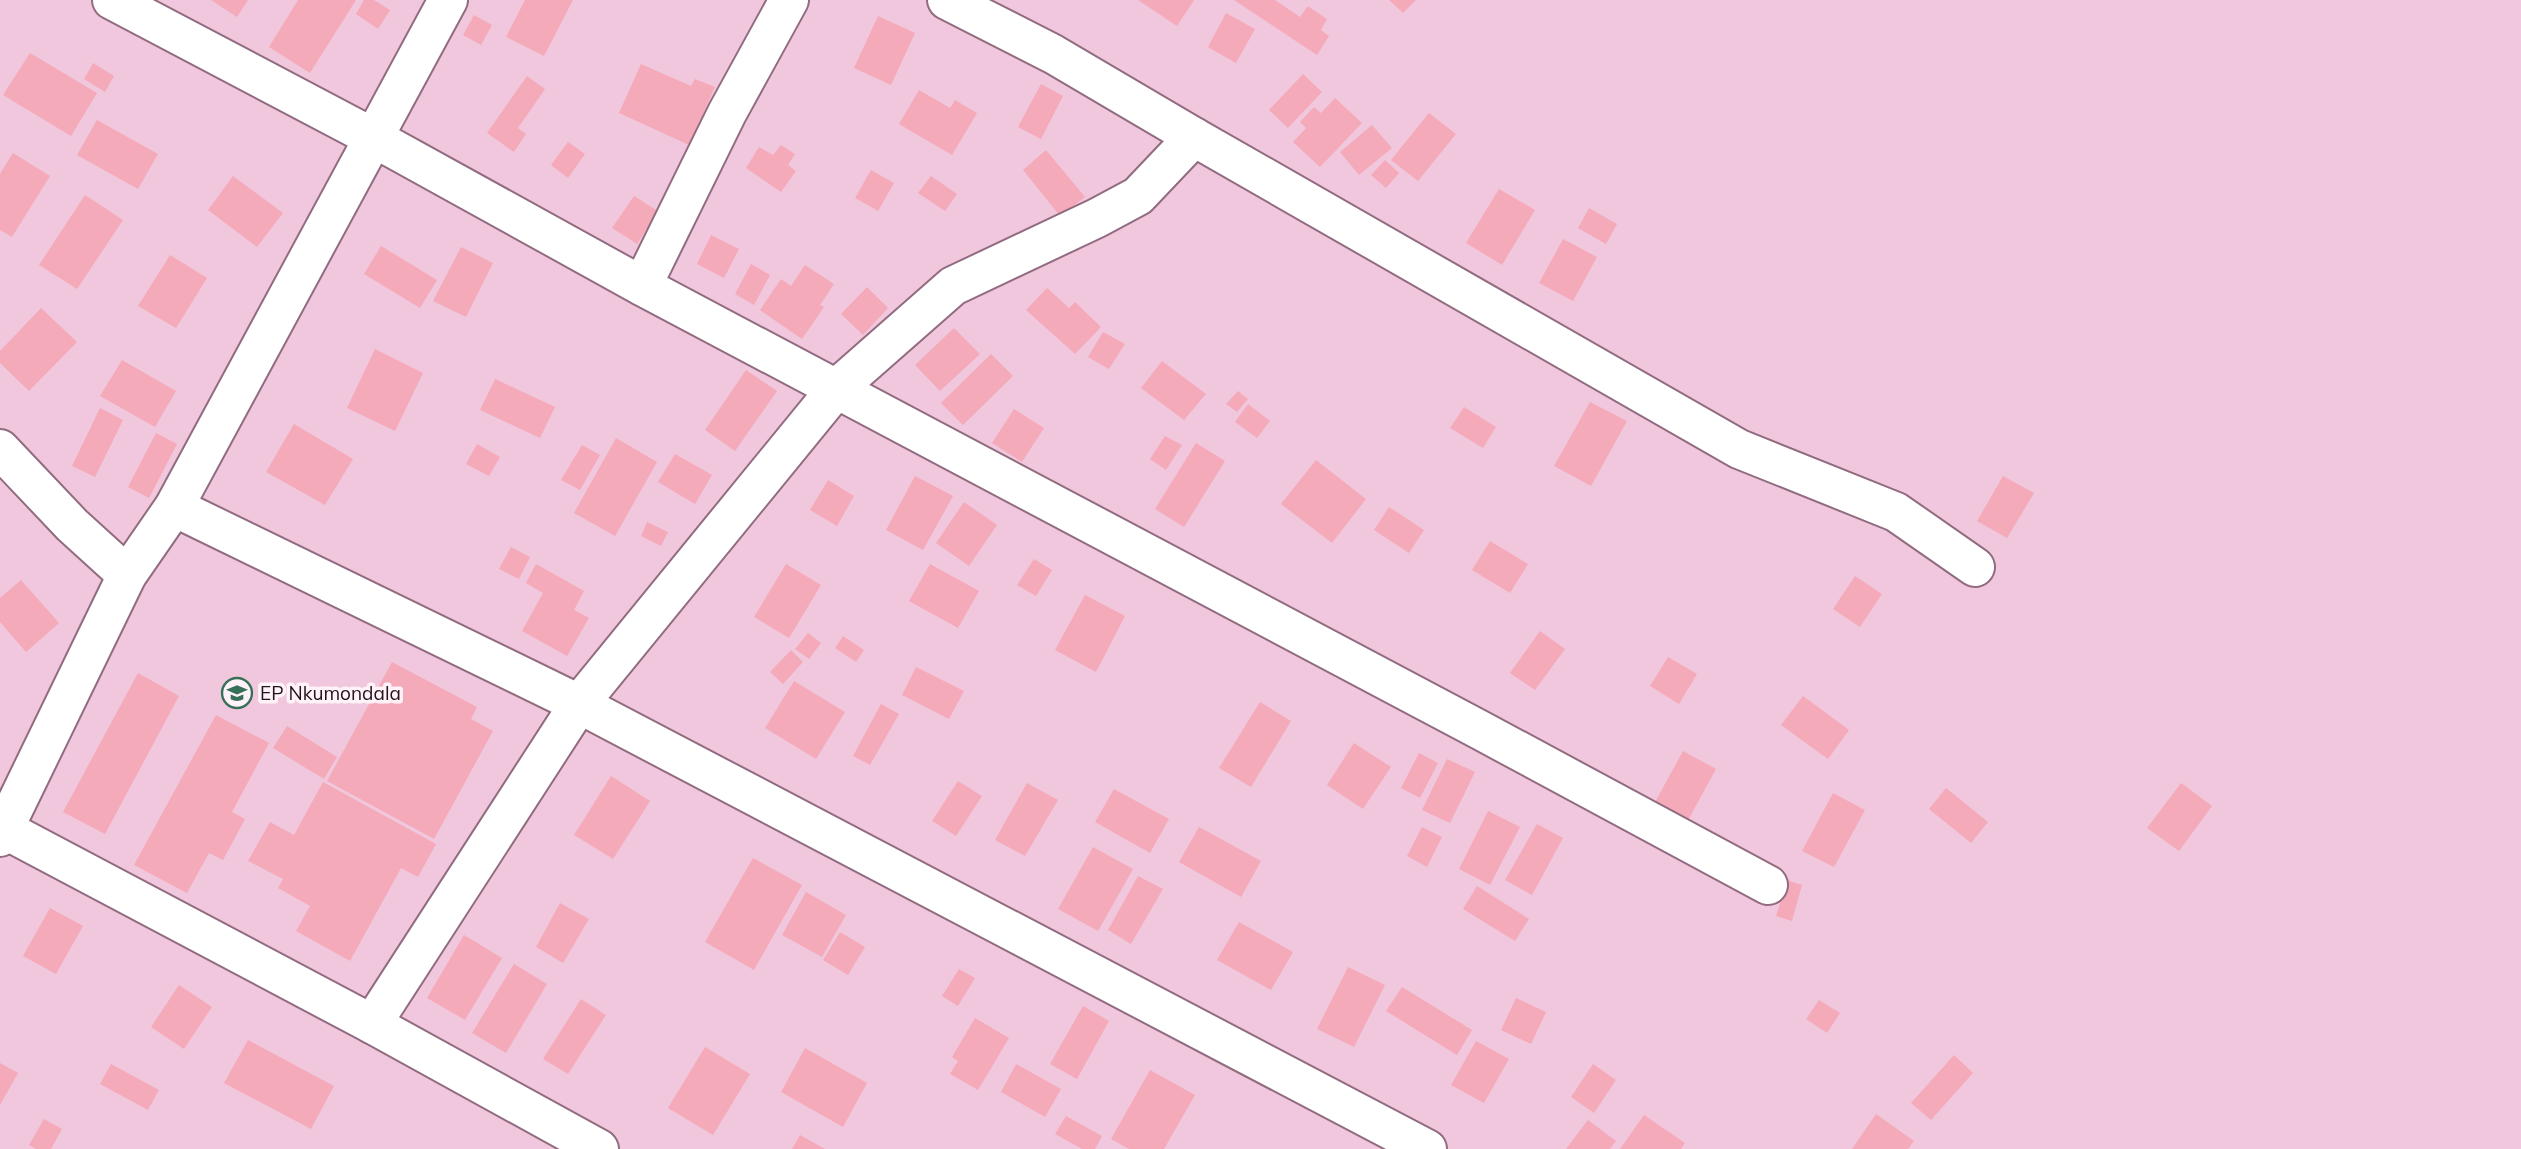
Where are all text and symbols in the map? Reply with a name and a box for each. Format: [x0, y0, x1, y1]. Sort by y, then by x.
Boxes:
school or university icon: EP Nkumondala [220, 676, 254, 710]
place label: EP Nkumondala [260, 681, 401, 705]

